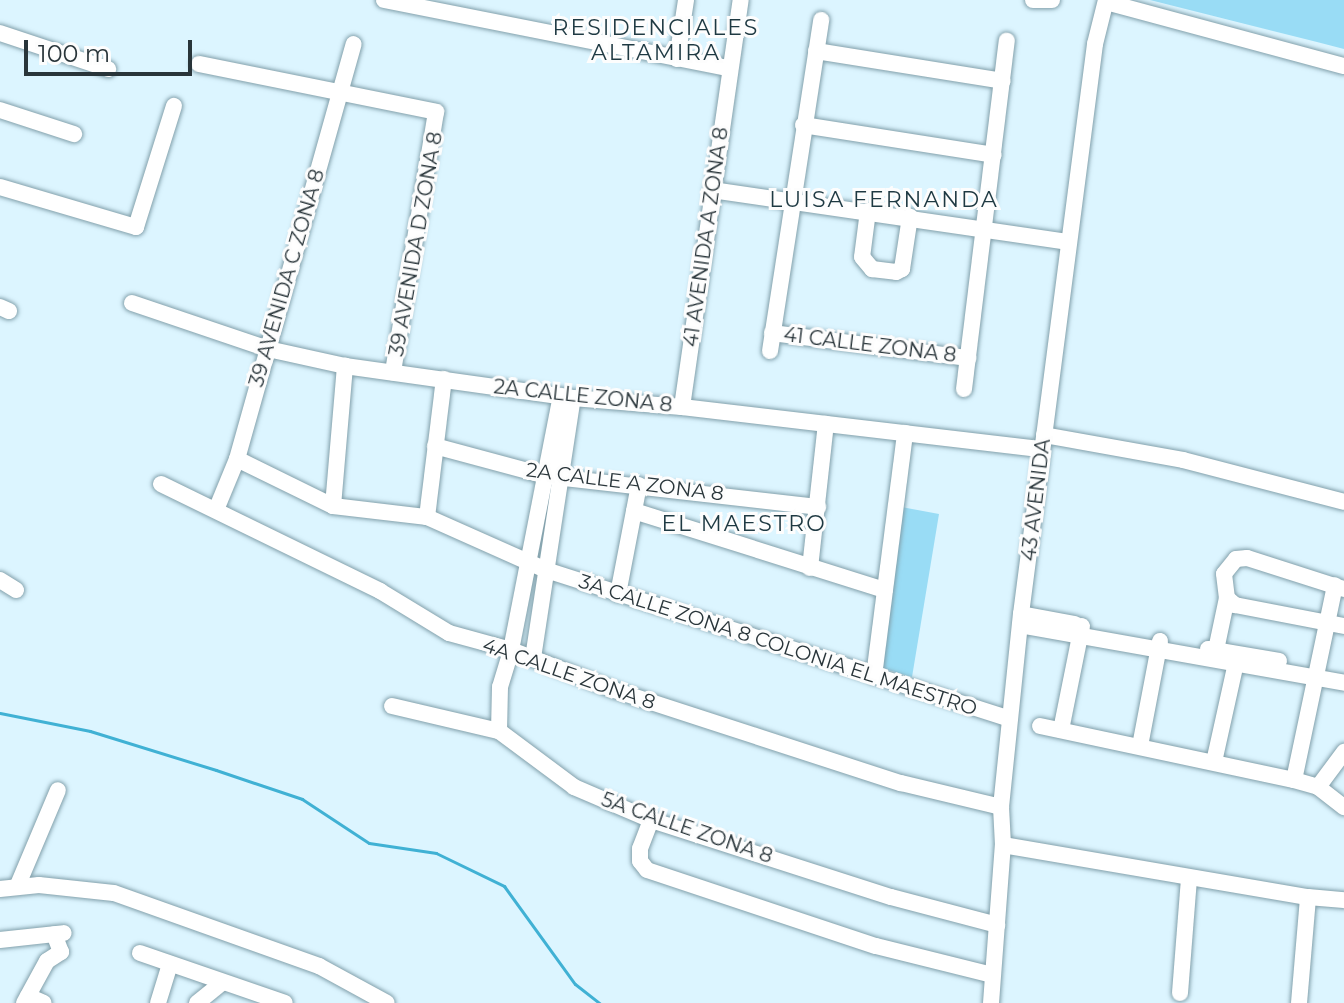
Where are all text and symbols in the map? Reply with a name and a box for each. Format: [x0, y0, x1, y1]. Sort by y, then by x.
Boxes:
district label: RESIDENCIALES ALTAMIRA [553, 14, 759, 66]
scale bar [28, 24, 196, 74]
text: 100 m [38, 39, 110, 68]
street label: 41 AVENIDA A ZONA 8 [679, 125, 733, 349]
street label: 39 AVENIDA D ZONA 8 [384, 130, 448, 358]
street label: 39 AVENIDA C ZONA 8 [244, 166, 330, 390]
district label: LUISA FERNANDA [769, 187, 999, 213]
street label: 41 CALLE ZONA 8 [782, 323, 958, 367]
street label: 2A CALLE ZONA 8 [492, 375, 674, 417]
street label: 43 AVENIDA [1017, 437, 1055, 563]
street label: 2A CALLE A ZONA 8 [525, 458, 725, 506]
district label: EL MAESTRO [661, 511, 827, 537]
street label: 3A CALLE ZONA 8 COLONIA EL MAESTRO [576, 569, 980, 721]
street label: 4A CALLE ZONA 8 [479, 633, 659, 715]
street label: 5A CALLE ZONA 8 [598, 787, 776, 869]

